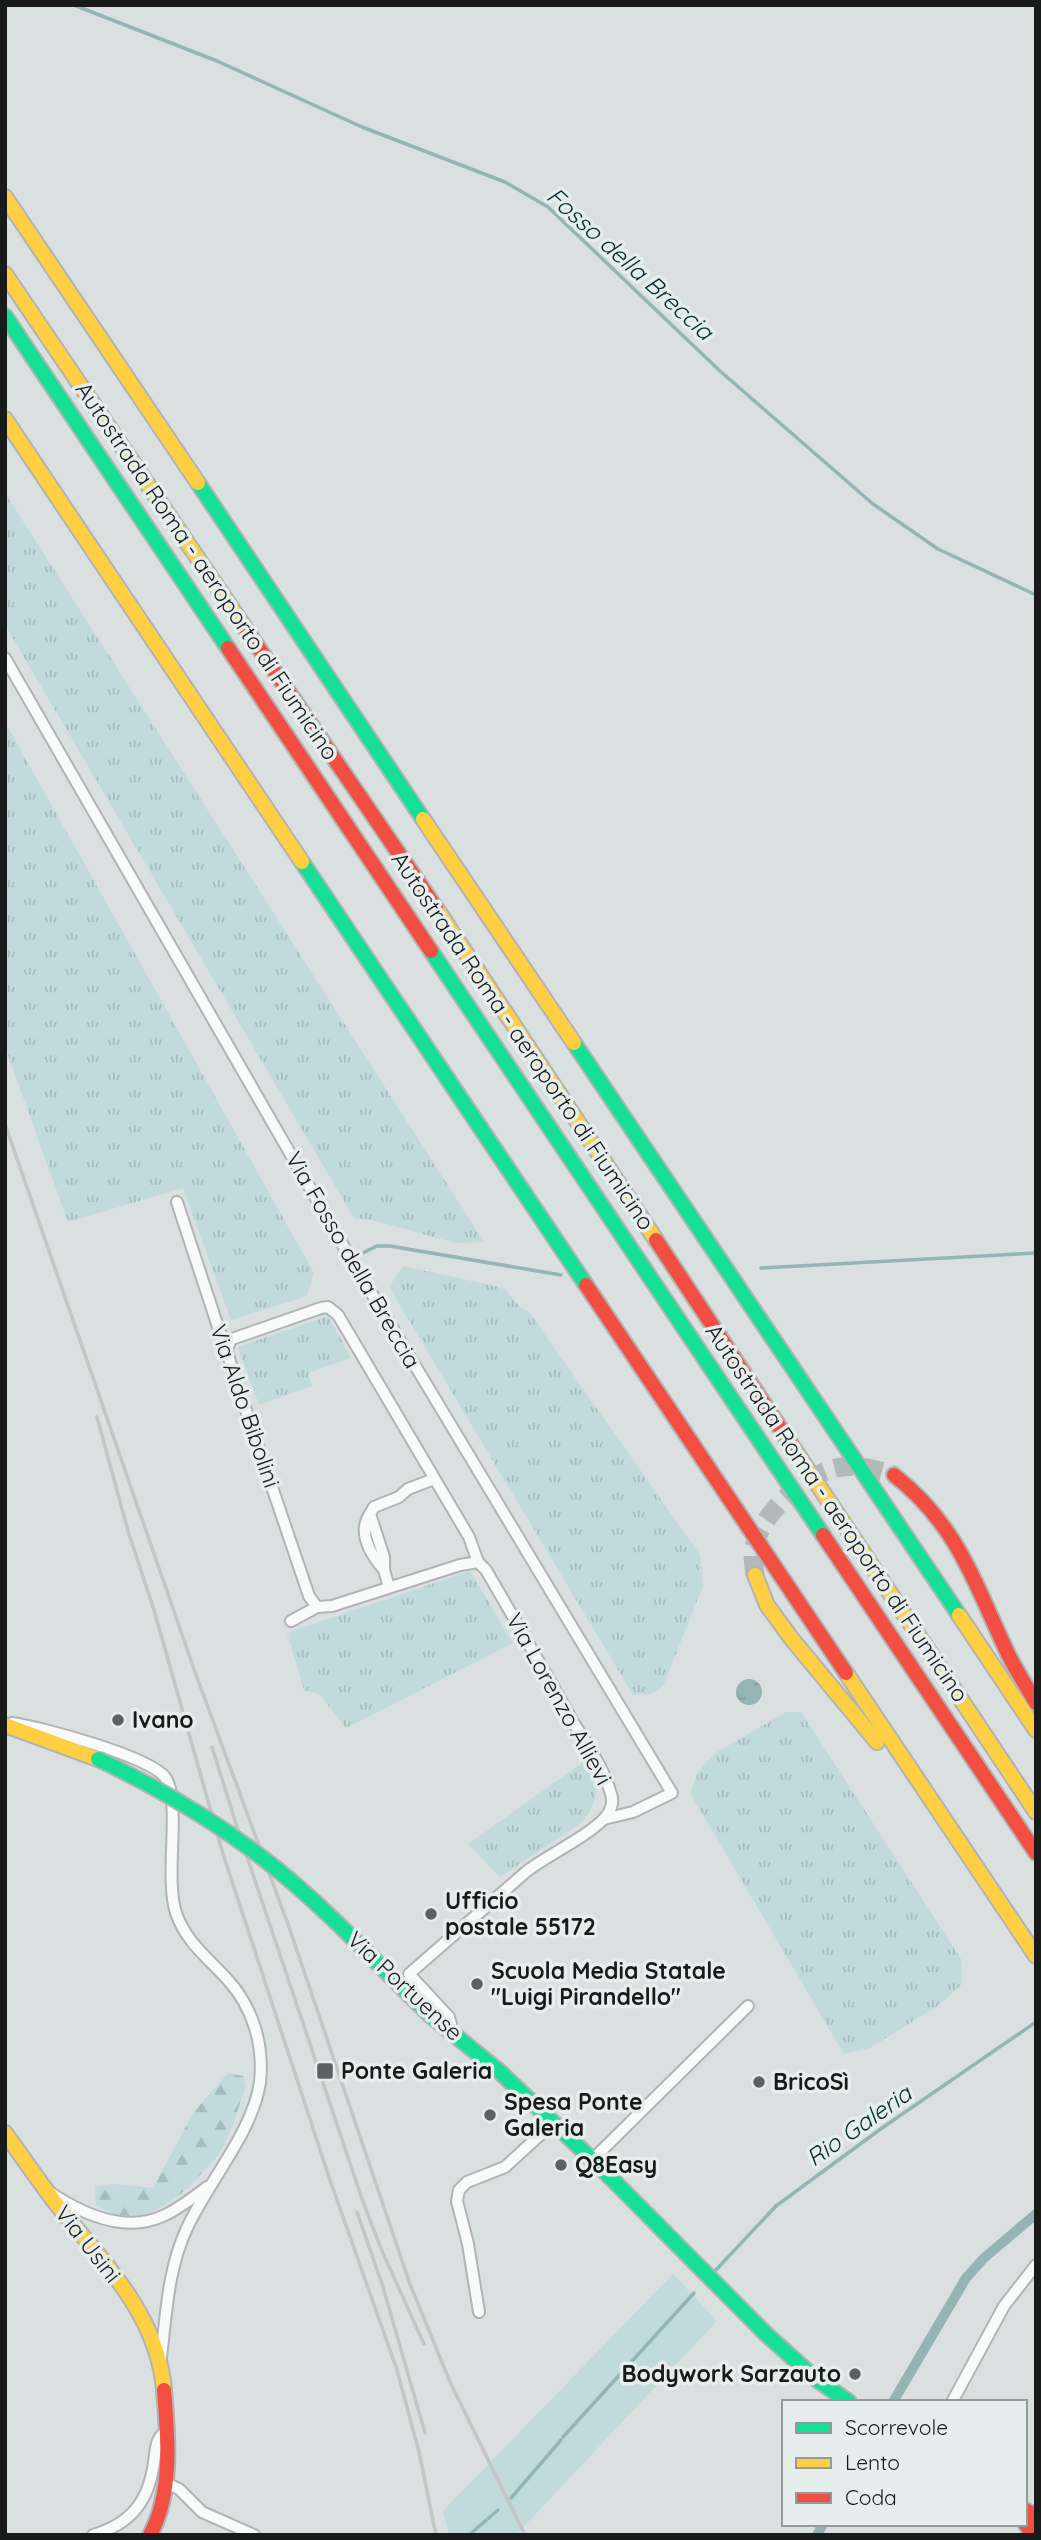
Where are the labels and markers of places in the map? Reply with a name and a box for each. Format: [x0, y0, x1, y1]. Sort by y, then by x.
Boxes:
place label: Ivano [132, 1705, 194, 1734]
marker: Ivano [110, 1712, 126, 1728]
place label: Ufficio postale 55172 [445, 1886, 596, 1941]
marker: Ufficio postale 55172 [423, 1906, 439, 1922]
place label: Scuola Media Statale "Luigi Pirandello" [491, 1956, 726, 2011]
marker: Scuola Media Statale "Luigi Pirandello" [469, 1976, 485, 1992]
place label: Ponte Galeria [341, 2056, 492, 2085]
marker: Ponte Galeria [315, 2061, 335, 2081]
place label: BricoSì [773, 2067, 849, 2096]
marker: BricoSì [751, 2074, 767, 2090]
place label: Spesa Ponte Galeria [504, 2087, 642, 2142]
marker: Spesa Ponte Galeria [482, 2107, 498, 2123]
place label: Q8Easy [575, 2150, 657, 2179]
marker: Q8Easy [553, 2157, 569, 2173]
place label: Bodywork Sarzauto [621, 2359, 841, 2388]
marker: Bodywork Sarzauto [847, 2366, 863, 2382]

